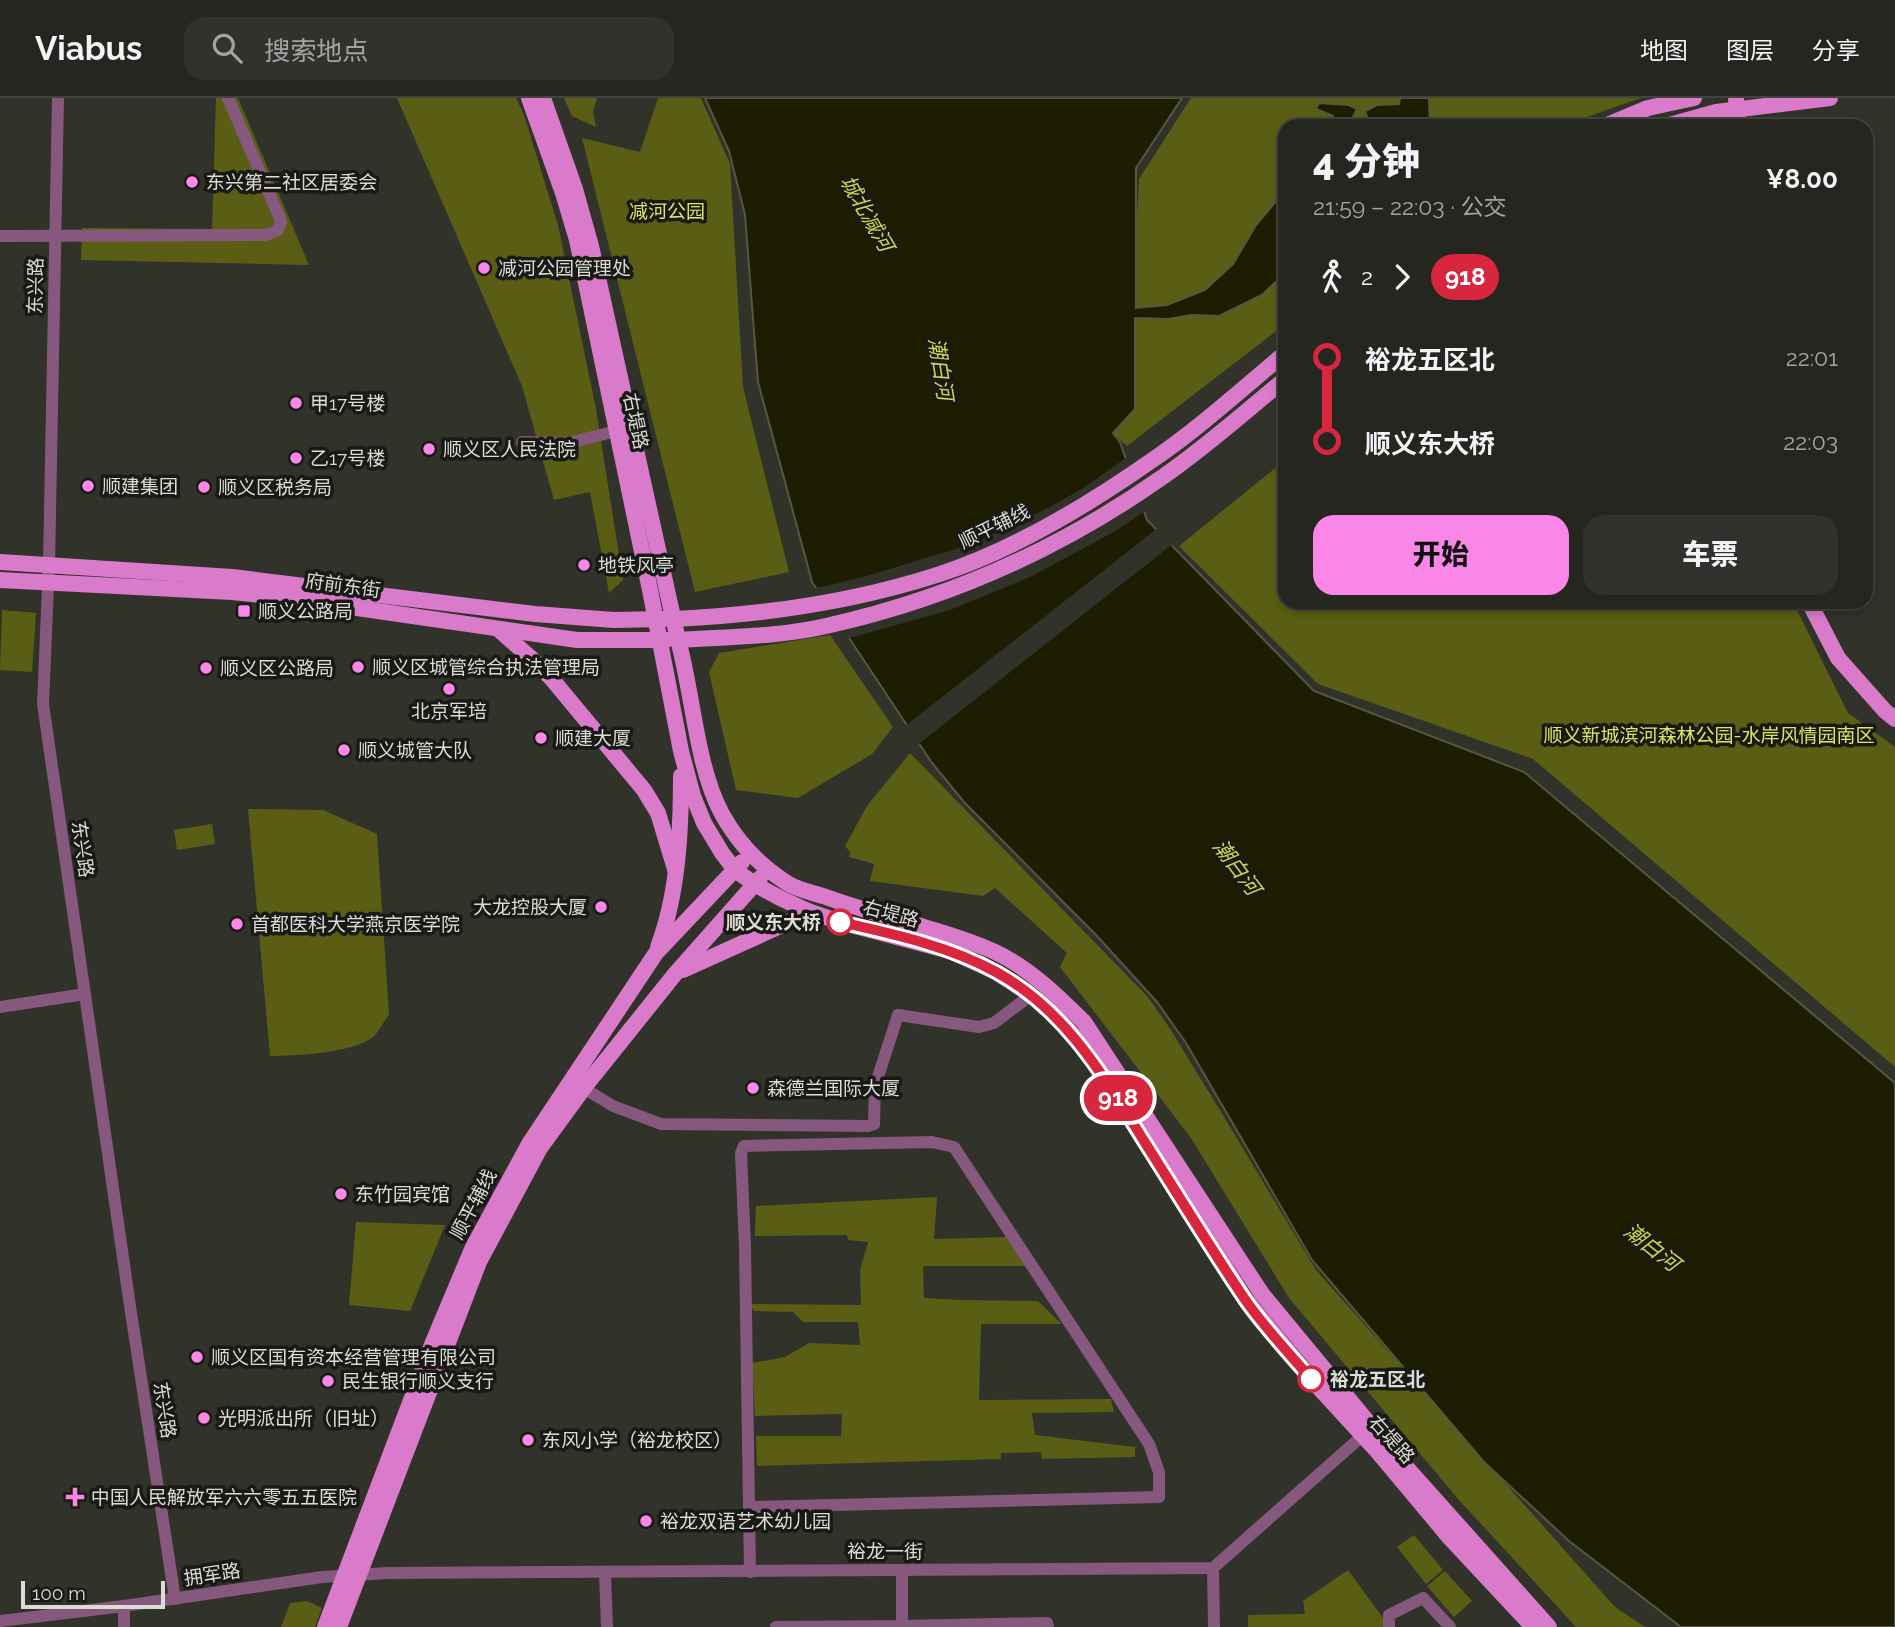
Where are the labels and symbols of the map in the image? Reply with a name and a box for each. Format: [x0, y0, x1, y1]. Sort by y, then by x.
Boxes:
water label: 城北减河 [835, 170, 901, 259]
place label: 东兴第二社区居委会 [206, 171, 377, 193]
marker: 东兴第二社区居委会 [184, 174, 200, 190]
park label: 减河公园 [629, 200, 705, 222]
street label: 东兴路 [24, 257, 46, 315]
place label: 减河公园管理处 [498, 257, 631, 279]
marker: 减河公园管理处 [476, 260, 492, 276]
water label: 潮白河 [924, 336, 959, 406]
street label: 右堤路 [619, 391, 653, 451]
place label: 甲17号楼 [310, 392, 385, 414]
marker: 甲17号楼 [288, 395, 304, 411]
place label: 顺义区人民法院 [443, 438, 576, 460]
marker: 顺义区人民法院 [421, 441, 437, 457]
place label: 乙17号楼 [310, 447, 385, 469]
marker: 乙17号楼 [288, 450, 304, 466]
place label: 顺建集团 [102, 475, 178, 497]
place label: 顺义区税务局 [218, 476, 332, 498]
marker: 顺建集团 [80, 478, 96, 494]
marker: 顺义区税务局 [196, 479, 212, 495]
street label: 顺平辅线 [955, 499, 1033, 553]
place label: 地铁风亭 [598, 554, 674, 576]
marker: 地铁风亭 [576, 557, 592, 573]
street label: 府前东街 [304, 569, 382, 601]
place label: 顺义公路局 [258, 600, 353, 622]
marker: 顺义公路局 [236, 603, 252, 619]
place label: 顺义区城管综合执法管理局 [372, 656, 600, 678]
place label: 顺义区公路局 [220, 657, 334, 679]
marker: 顺义区城管综合执法管理局 [350, 659, 366, 675]
marker: 顺义区公路局 [198, 660, 214, 676]
marker: 北京军培 [441, 681, 457, 697]
place label: 北京军培 [411, 700, 487, 722]
park label: 顺义新城滨河森林公园-水岸风情园南区 [1543, 724, 1875, 746]
place label: 顺建大厦 [555, 727, 631, 749]
marker: 顺建大厦 [533, 730, 549, 746]
place label: 顺义城管大队 [358, 739, 472, 761]
marker: 顺义城管大队 [336, 742, 352, 758]
street label: 东兴路 [68, 819, 98, 879]
water label: 潮白河 [1208, 834, 1268, 903]
street label: 右堤路 [861, 895, 921, 931]
place label: 大龙控股大厦 [473, 896, 587, 918]
marker: 大龙控股大厦 [593, 899, 609, 915]
marker: 顺义东大桥 [827, 909, 853, 935]
place label: 顺义东大桥 [726, 911, 821, 933]
place label: 首都医科大学燕京医学院 [251, 913, 460, 935]
marker: 首都医科大学燕京医学院 [229, 916, 245, 932]
line badge: 918 [1078, 1075, 1158, 1121]
place label: 森德兰国际大厦 [767, 1077, 900, 1099]
marker: 森德兰国际大厦 [745, 1080, 761, 1096]
street label: 顺平辅线 [445, 1165, 501, 1243]
place label: 东竹园宾馆 [355, 1183, 450, 1205]
marker: 东竹园宾馆 [333, 1186, 349, 1202]
water label: 潮白河 [1619, 1218, 1688, 1279]
place label: 顺义区国有资本经营管理有限公司 [211, 1346, 496, 1368]
marker: 顺义区国有资本经营管理有限公司 [189, 1349, 205, 1365]
marker: 裕龙五区北 [1298, 1366, 1324, 1392]
place label: 裕龙五区北 [1330, 1368, 1425, 1390]
place label: 民生银行顺义支行 [342, 1370, 494, 1392]
marker: 民生银行顺义支行 [320, 1373, 336, 1389]
street label: 东兴路 [150, 1380, 180, 1440]
place label: 光明派出所（旧址） [218, 1407, 389, 1429]
marker: 光明派出所（旧址） [196, 1410, 212, 1426]
street label: 右堤路 [1365, 1410, 1419, 1468]
place label: 东风小学（裕龙校区） [542, 1429, 732, 1451]
marker: 东风小学（裕龙校区） [520, 1432, 536, 1448]
place label: 中国人民解放军六六零五五医院 [91, 1486, 357, 1508]
marker: 中国人民解放军六六零五五医院 [65, 1487, 85, 1507]
place label: 裕龙双语艺术幼儿园 [660, 1510, 831, 1532]
marker: 裕龙双语艺术幼儿园 [638, 1513, 654, 1529]
street label: 裕龙一街 [847, 1540, 923, 1562]
street label: 拥军路 [182, 1559, 242, 1589]
scale bar [21, 1578, 164, 1610]

